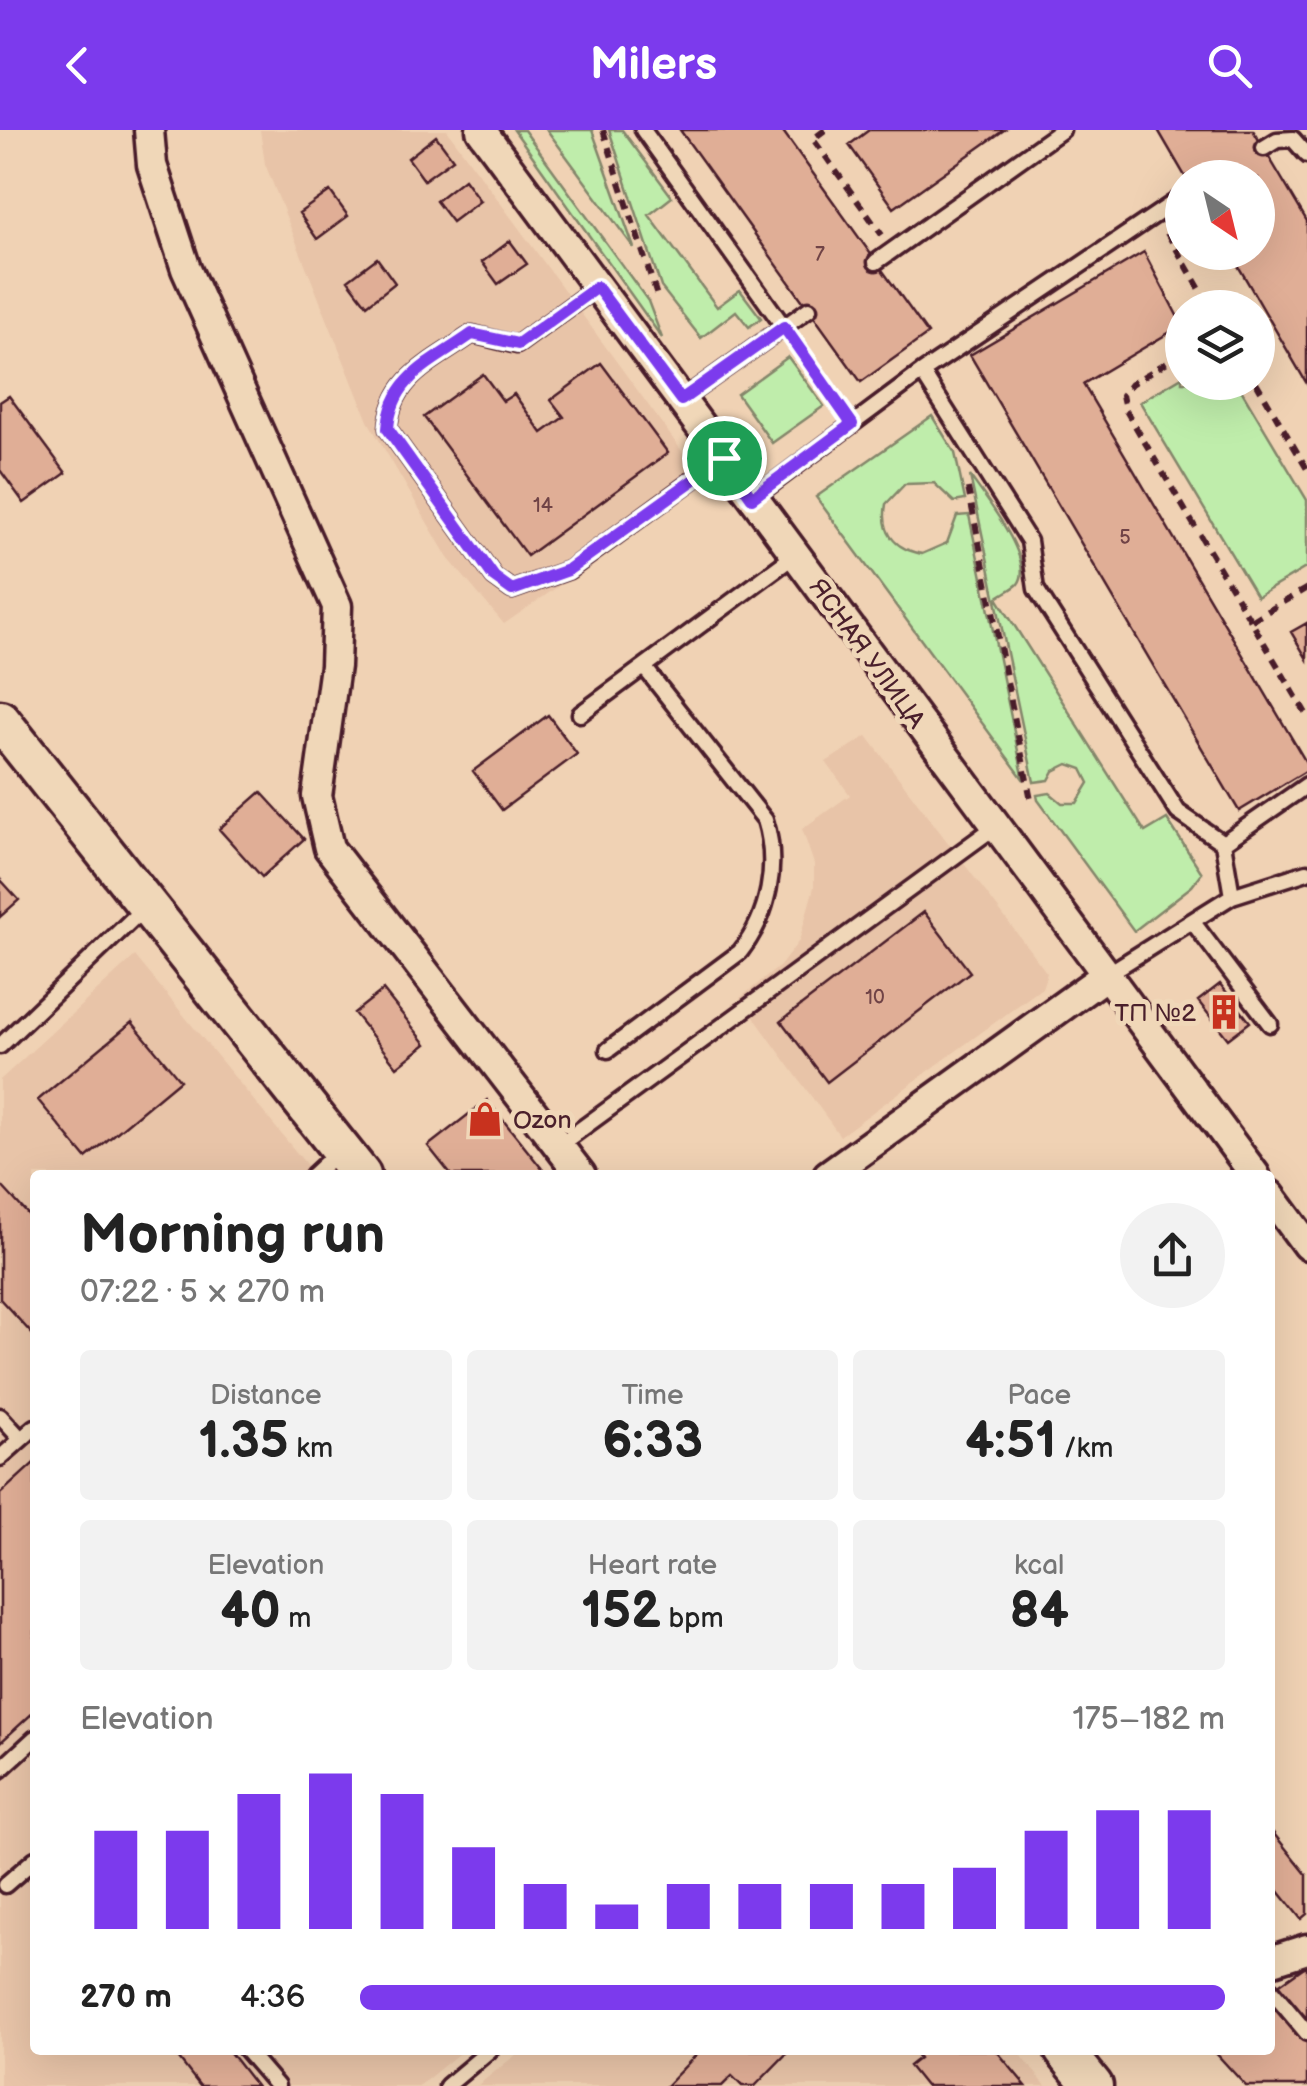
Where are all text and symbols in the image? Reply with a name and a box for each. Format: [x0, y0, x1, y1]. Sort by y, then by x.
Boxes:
icon: back [50, 38, 105, 93]
text: Milers [590, 38, 717, 93]
icon: search [1202, 38, 1257, 93]
north arrow [1165, 160, 1275, 270]
map controls [1165, 160, 1275, 400]
house number: 7 [815, 243, 825, 267]
button: layers [1165, 290, 1275, 400]
pin [682, 416, 767, 501]
icon: arrive [697, 431, 752, 486]
house number: 14 [533, 494, 553, 518]
house number: 5 [1119, 526, 1131, 550]
street label: ЯСНАЯ УЛИЦА [802, 573, 932, 735]
house number: 10 [865, 986, 885, 1010]
building icon: ТП №2 [1205, 993, 1243, 1031]
place label: ТП №2 [1114, 998, 1196, 1029]
shop icon: Ozon [466, 1100, 504, 1138]
place label: Ozon [513, 1105, 572, 1136]
text: Morning run [80, 1202, 385, 1269]
button: share [1120, 1203, 1225, 1308]
text: 07:22 · 5 × 270 m [80, 1273, 325, 1312]
text: Distance [210, 1379, 322, 1412]
text: Time [621, 1379, 684, 1412]
text: Pace [1007, 1379, 1071, 1412]
text: 1.35 [199, 1412, 289, 1472]
text: 6:33 [602, 1412, 703, 1472]
text: 4:51 [965, 1412, 1056, 1472]
text: km [289, 1432, 333, 1465]
text: /km [1056, 1432, 1113, 1465]
text: Elevation [207, 1549, 324, 1582]
text: Heart rate [588, 1549, 717, 1582]
text: kcal [1014, 1549, 1064, 1582]
text: 40 [220, 1582, 281, 1642]
text: 152 [581, 1582, 661, 1642]
text: 84 [1009, 1582, 1069, 1642]
text: m [281, 1602, 311, 1635]
text: bpm [661, 1602, 724, 1635]
text: Elevation [80, 1700, 213, 1739]
text: 175–182 m [1072, 1700, 1225, 1739]
text: 270 m [80, 1978, 172, 2017]
text: 4:36 [240, 1978, 305, 2017]

